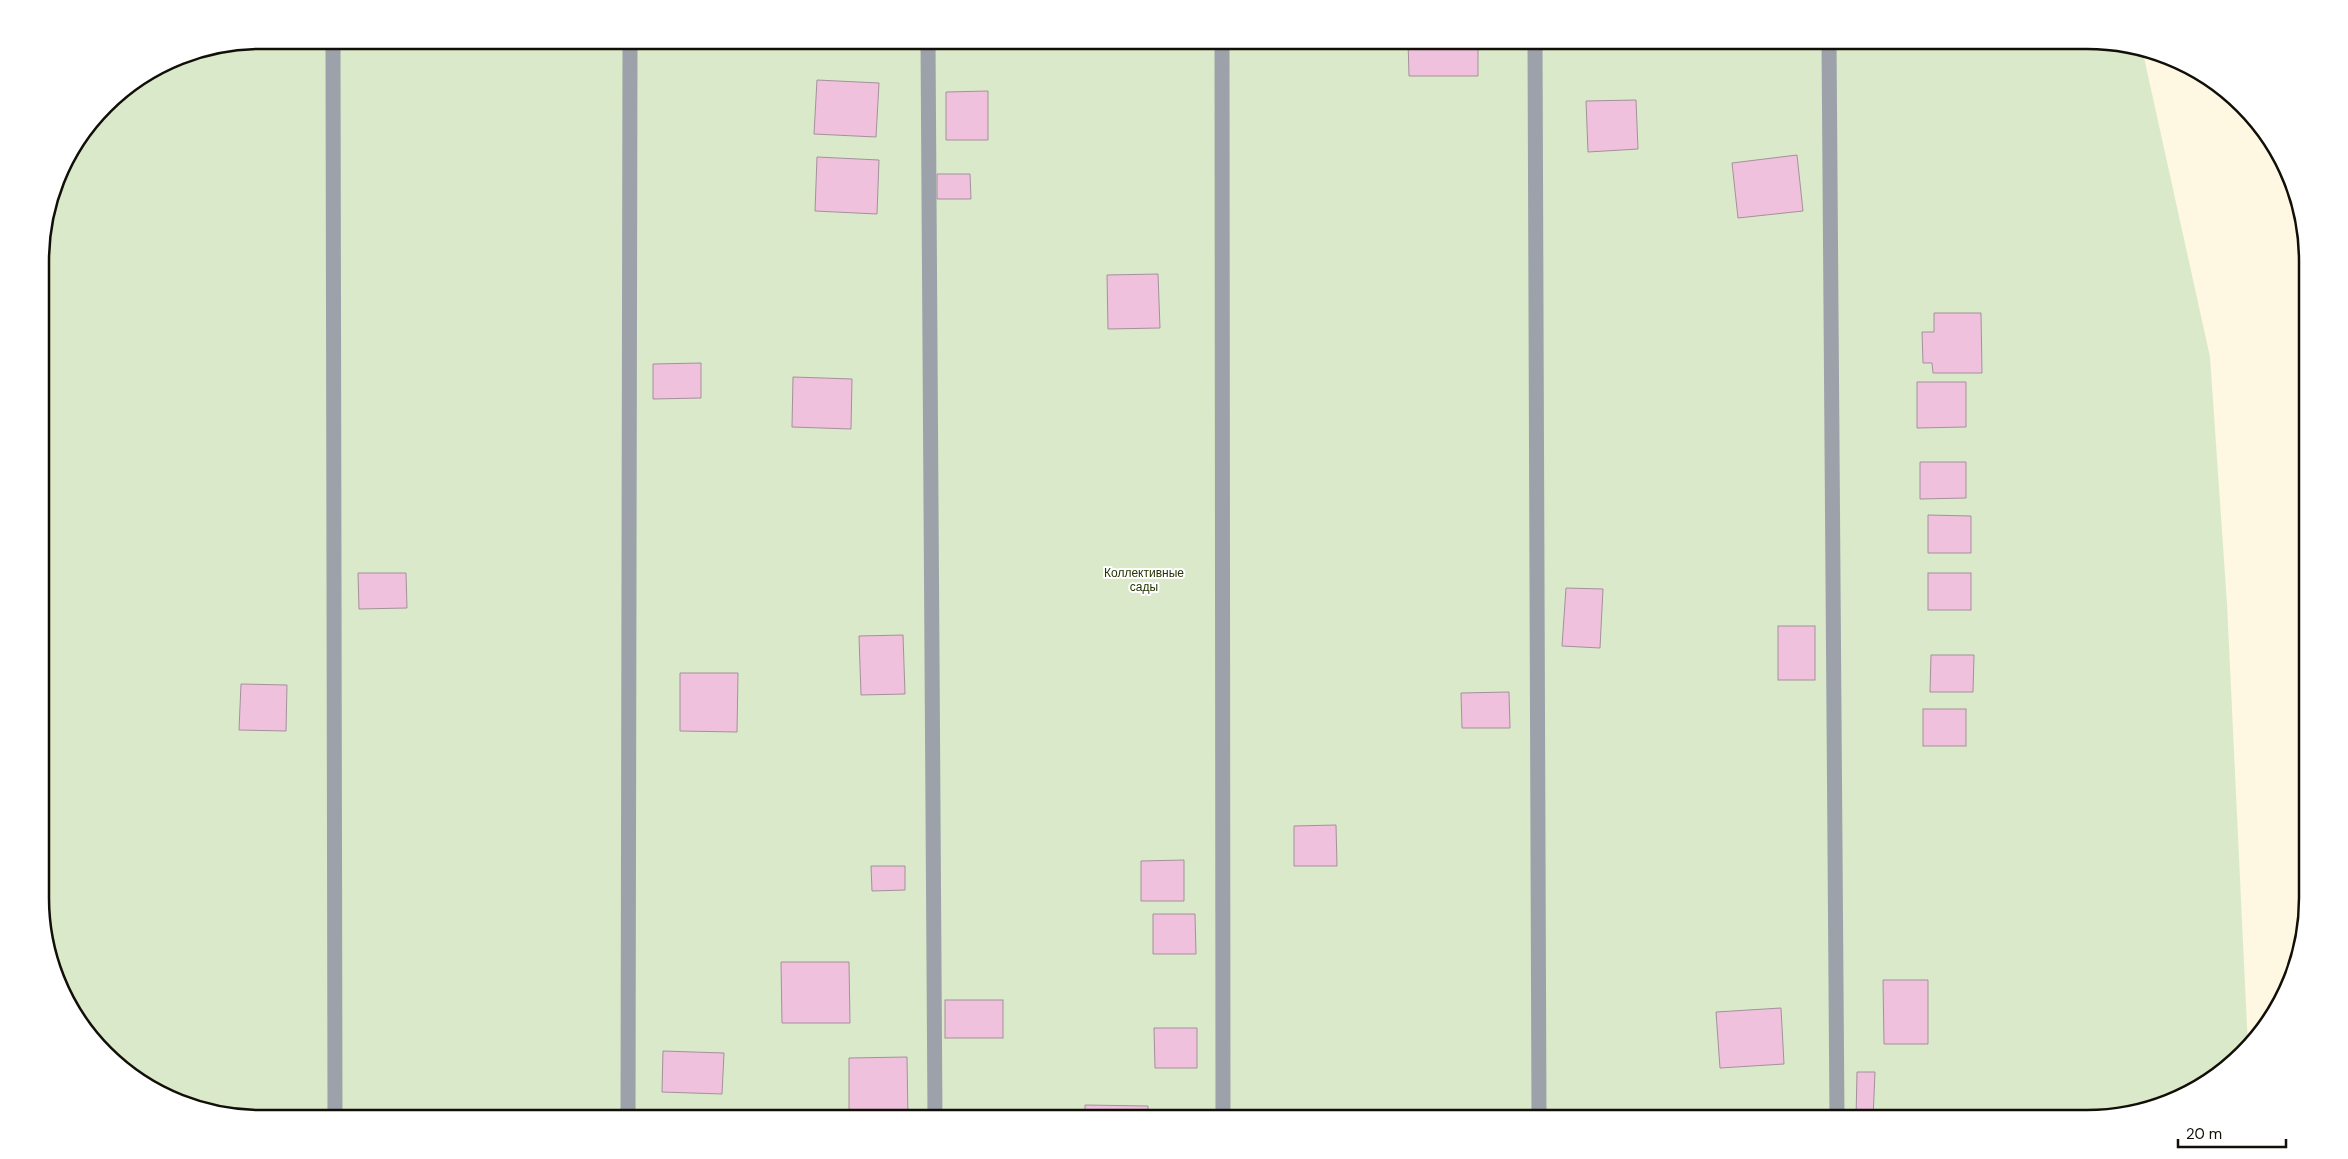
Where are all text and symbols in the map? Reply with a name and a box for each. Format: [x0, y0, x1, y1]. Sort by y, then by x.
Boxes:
park label: Коллективные сады [1104, 565, 1184, 595]
scale bar [2178, 1116, 2286, 1148]
text: 20 m [2186, 1124, 2222, 1144]

